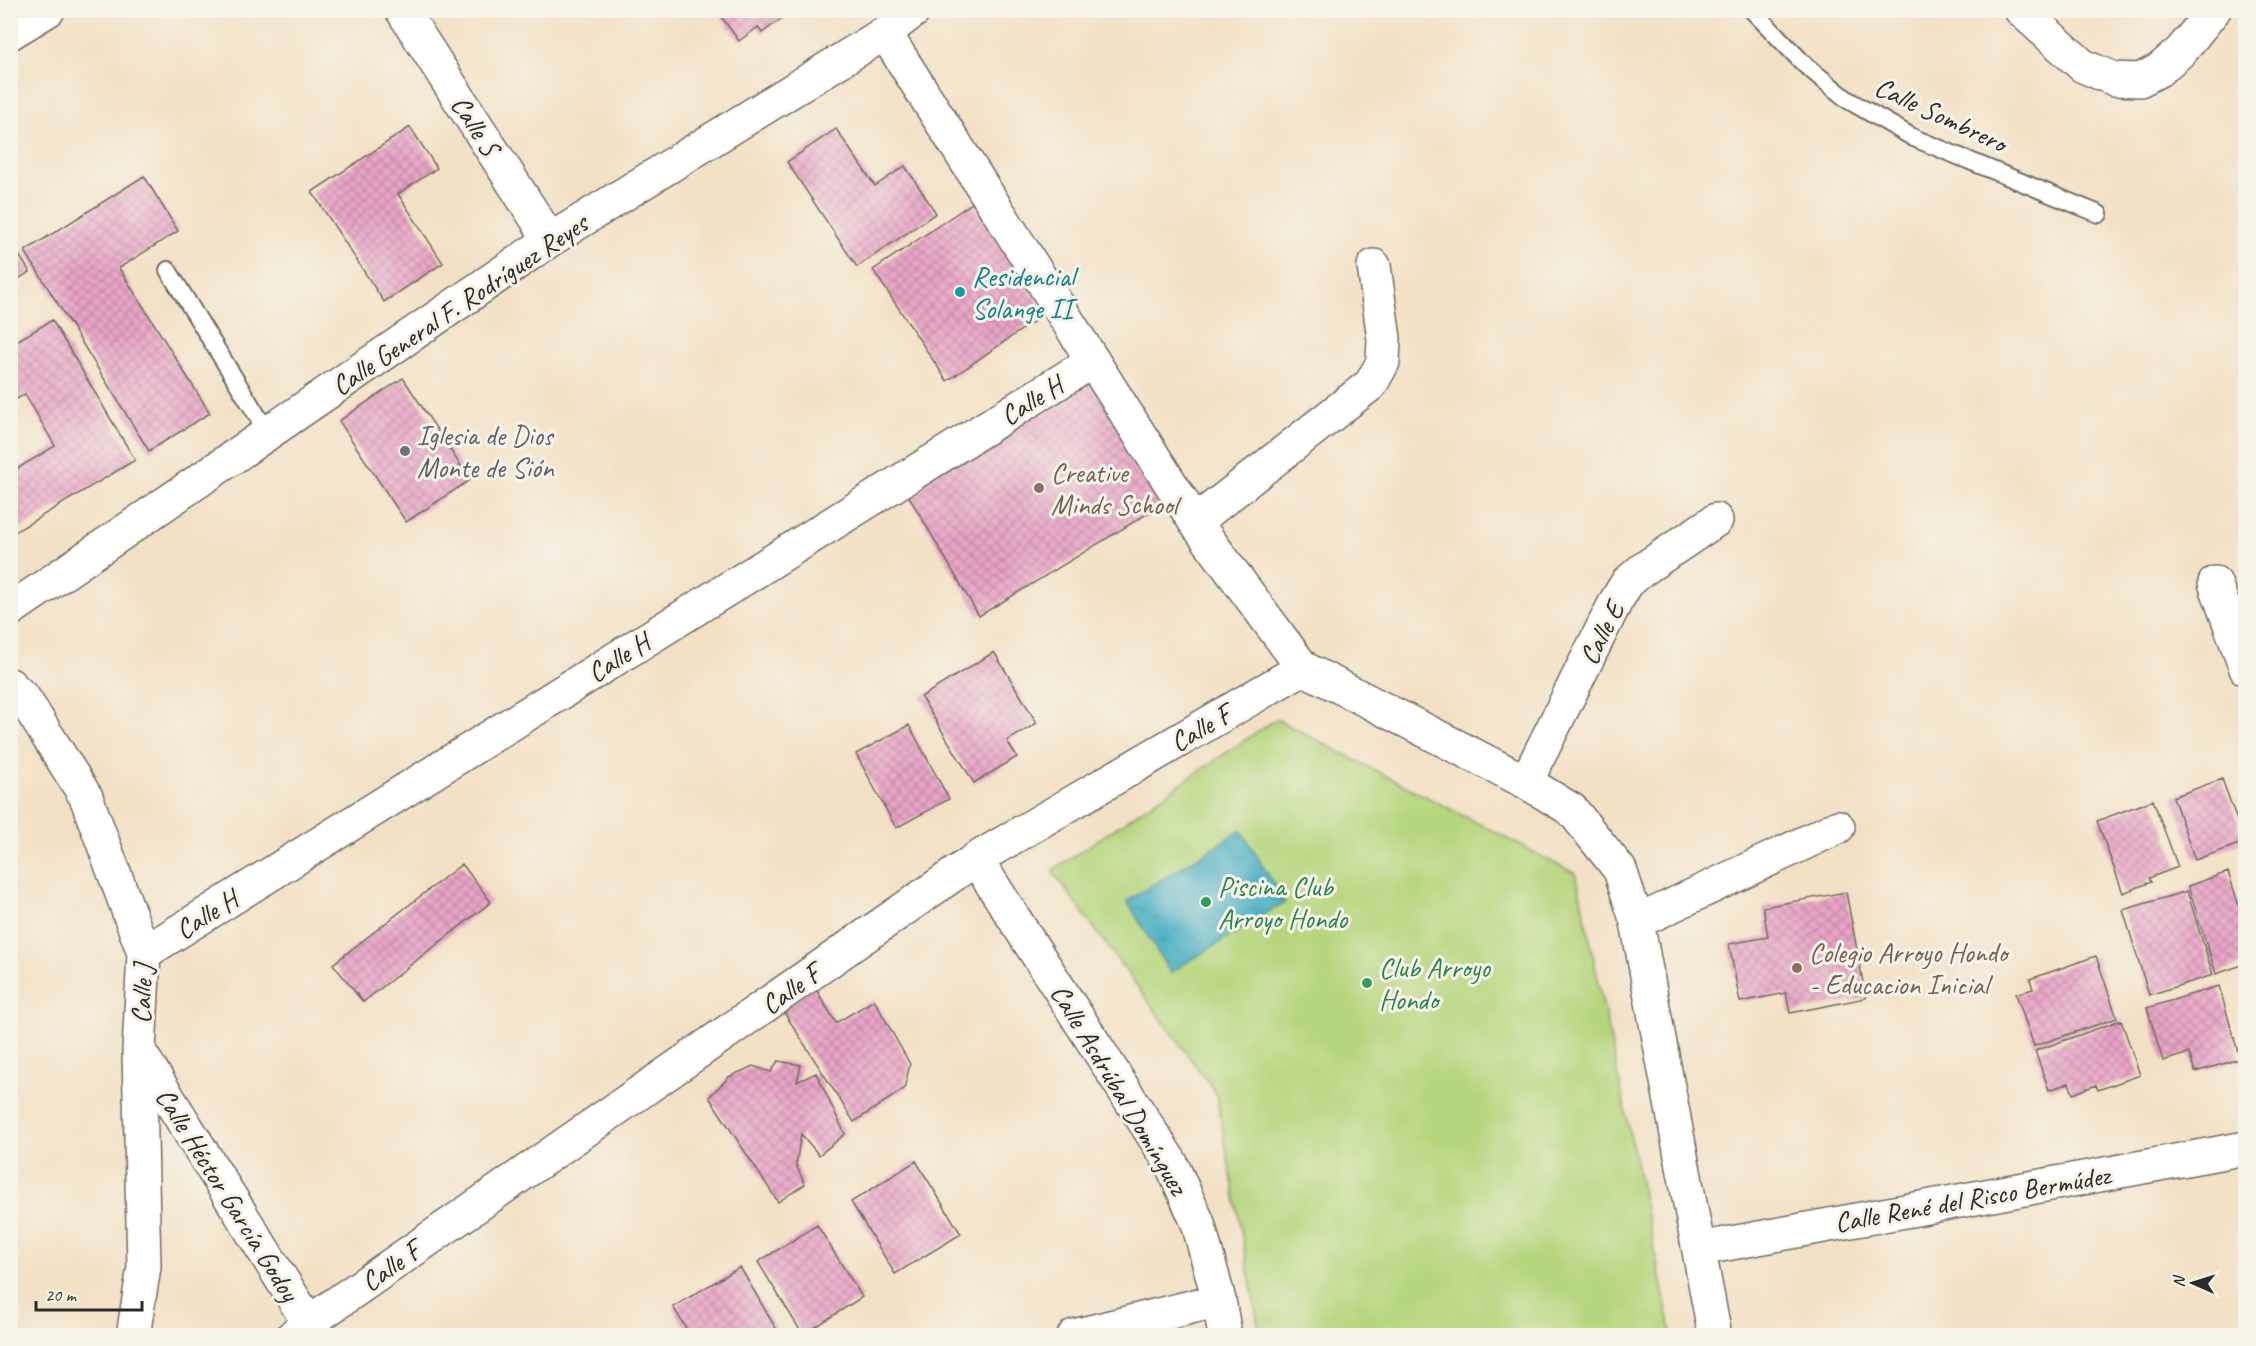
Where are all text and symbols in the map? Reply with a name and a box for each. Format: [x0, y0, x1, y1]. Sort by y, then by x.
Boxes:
street label: Calle Sombrero [1869, 69, 2015, 161]
street label: Calle S [443, 89, 510, 165]
street label: Calle General F. Rodríguez Reyes [325, 204, 596, 403]
place label: Residencial Solange II [972, 259, 1080, 326]
marker: Residencial Solange II [953, 285, 967, 299]
street label: Calle H [994, 366, 1072, 433]
place label: Iglesia de Dios Monte de Sión [417, 418, 555, 485]
marker: Iglesia de Dios Monte de Sión [398, 444, 412, 458]
place label: Creative Minds School [1051, 455, 1183, 522]
marker: Creative Minds School [1032, 481, 1046, 495]
street label: Calle E [1571, 593, 1633, 670]
street label: Calle H [581, 623, 659, 690]
street label: Calle F [1164, 694, 1242, 760]
place label: Piscina Club Arroyo Hondo [1218, 869, 1349, 936]
street label: Calle H [169, 880, 247, 947]
marker: Piscina Club Arroyo Hondo [1199, 895, 1213, 909]
place label: Colegio Arroyo Hondo - Educacion Inicial [1809, 935, 2010, 1002]
place label: Club Arroyo Hondo [1379, 950, 1492, 1017]
street label: Calle F [754, 953, 831, 1022]
street label: Calle J [123, 959, 160, 1024]
marker: Colegio Arroyo Hondo - Educacion Inicial [1790, 961, 1804, 975]
marker: Club Arroyo Hondo [1360, 976, 1374, 990]
street label: Calle Asdrúbal Domínguez [1043, 978, 1197, 1203]
street label: Calle Héctor García Godoy [148, 1081, 309, 1309]
street label: Calle René del Risco Bermúdez [1832, 1157, 2115, 1240]
street label: Calle F [354, 1230, 431, 1299]
north arrow [2163, 1253, 2223, 1313]
scale bar [36, 1274, 142, 1312]
text: N [2169, 1274, 2189, 1288]
text: 20 m [45, 1284, 78, 1306]

